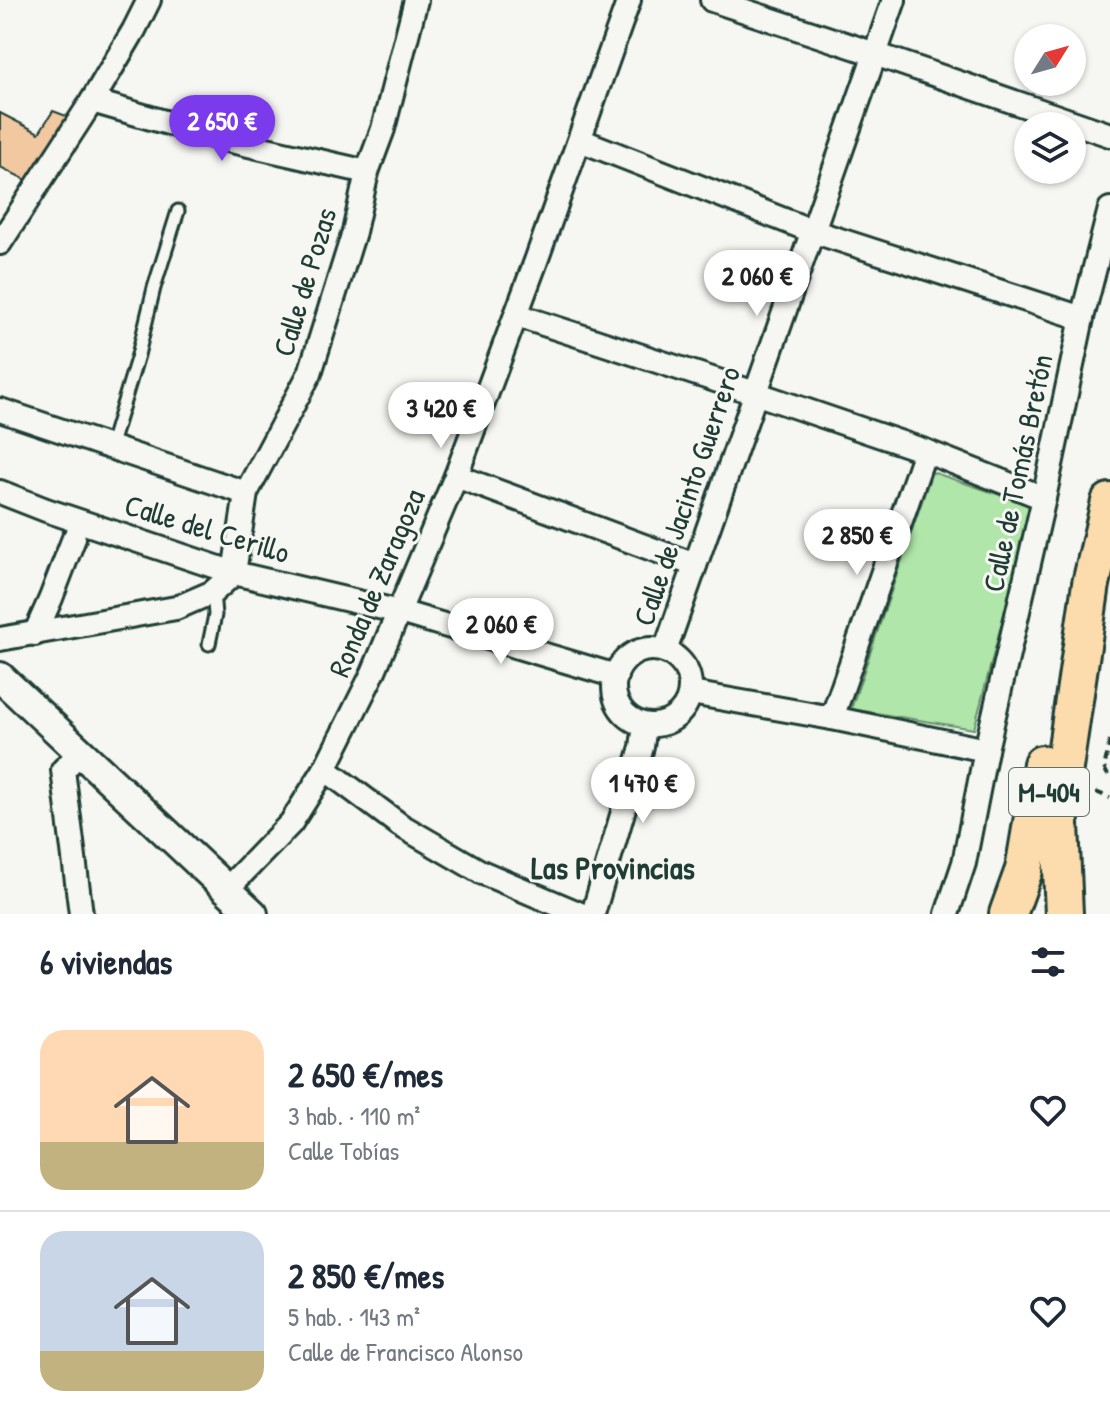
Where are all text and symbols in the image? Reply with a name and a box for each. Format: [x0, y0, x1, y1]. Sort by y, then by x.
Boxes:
north arrow [1014, 24, 1086, 96]
map controls [1014, 24, 1086, 184]
pin: 2 650 € [148, 95, 296, 163]
text: 2 650 € [187, 103, 257, 138]
button: layers [1014, 112, 1086, 184]
street label: Calle de Pozas [263, 203, 346, 361]
pin: 2 060 € [683, 250, 831, 318]
text: 2 060 € [722, 258, 792, 293]
street label: Calle de Tomás Bretón [972, 350, 1062, 595]
street label: Calle de Jacinto Guerrero [623, 361, 749, 631]
pin: 3 420 € [367, 382, 515, 450]
text: 3 420 € [406, 390, 476, 425]
street label: Ronda de Zaragoza [318, 482, 434, 683]
street label: Calle del Cerillo [120, 484, 295, 572]
pin: 2 850 € [783, 509, 931, 577]
text: 2 850 € [822, 517, 892, 552]
pin: 2 060 € [427, 598, 575, 666]
text: 2 060 € [466, 606, 536, 641]
pin: 1 470 € [569, 757, 717, 825]
text: 1 470 € [609, 765, 677, 800]
road number: M-404 [1009, 768, 1089, 816]
district label: Las Provincias [531, 846, 695, 889]
text: 6 viviendas [40, 939, 172, 985]
icon: filters [1026, 940, 1070, 984]
text: 2 650 €/mes [288, 1052, 443, 1098]
icon: home [104, 1062, 200, 1158]
icon: heart [1026, 1088, 1070, 1132]
text: 3 hab. · 110 m² [288, 1098, 420, 1133]
text: Calle Tobías [288, 1133, 399, 1168]
text: 2 850 €/mes [288, 1253, 444, 1299]
icon: home [104, 1263, 200, 1359]
icon: heart [1026, 1289, 1070, 1333]
text: 5 hab. · 143 m² [288, 1299, 420, 1334]
text: Calle de Francisco Alonso [288, 1334, 523, 1369]

